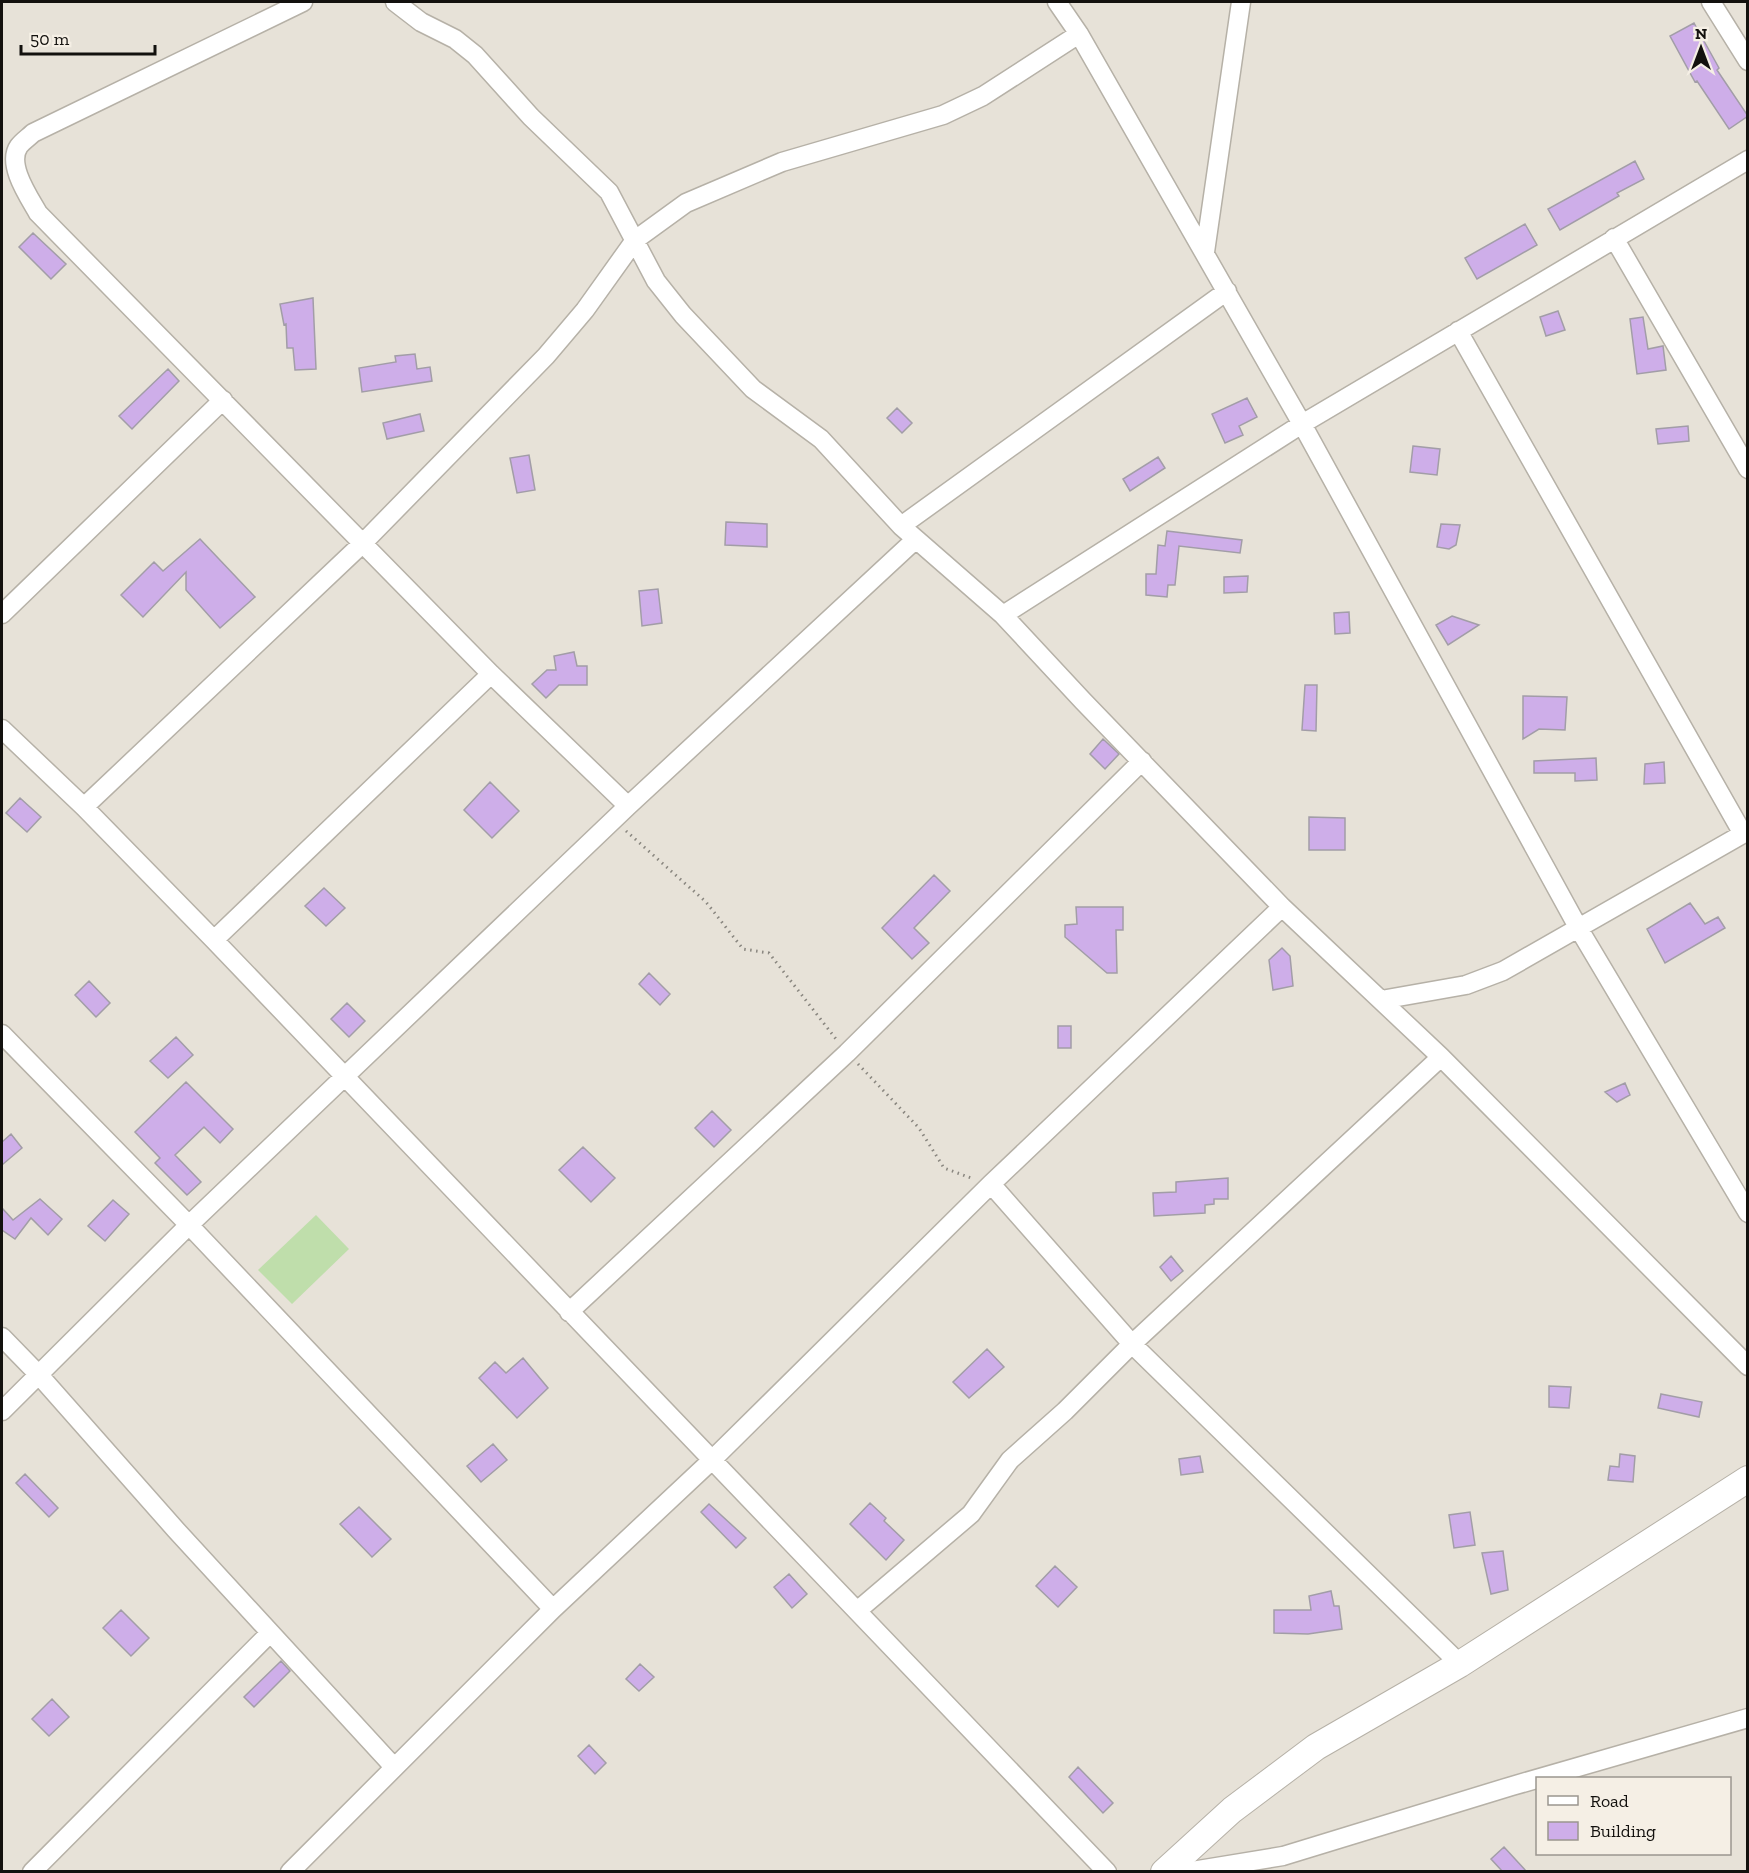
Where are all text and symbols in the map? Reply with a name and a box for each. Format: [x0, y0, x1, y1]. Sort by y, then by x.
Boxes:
scale bar [21, 18, 154, 56]
north arrow [1671, 18, 1731, 78]
text: N [1695, 24, 1707, 43]
text: 50 m [30, 28, 70, 50]
legend [1536, 1777, 1731, 1855]
text: Road [1590, 1790, 1629, 1812]
text: Building [1590, 1820, 1656, 1842]

